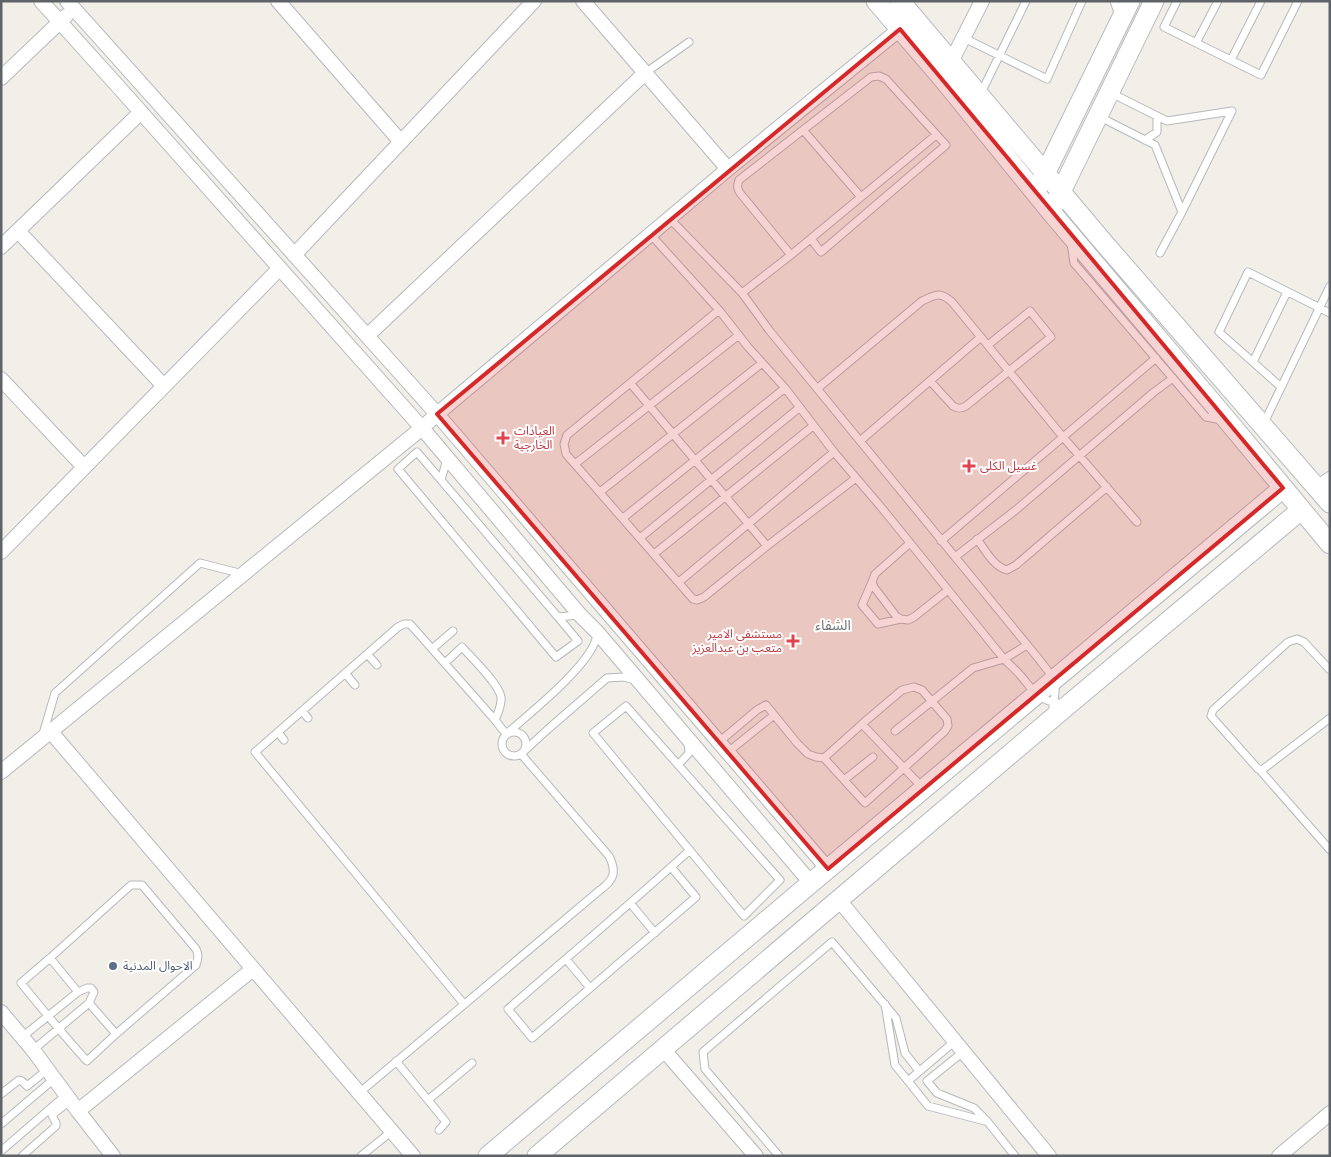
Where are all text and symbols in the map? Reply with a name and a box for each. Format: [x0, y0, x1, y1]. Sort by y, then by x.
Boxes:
place label: العيادات الخارجية [514, 423, 555, 453]
marker: العيادات الخارجية [496, 431, 510, 445]
place label: غسيل الكلى [980, 458, 1037, 474]
marker: غسيل الكلى [962, 459, 976, 473]
district label: الشفاء [815, 616, 851, 635]
place label: مستشفى الامير متعب بن عبدالعزيز [691, 626, 782, 656]
marker: مستشفى الامير متعب بن عبدالعزيز [786, 634, 800, 648]
place label: الاحوال المدنية [123, 958, 193, 974]
marker: الاحوال المدنية [107, 960, 119, 972]

